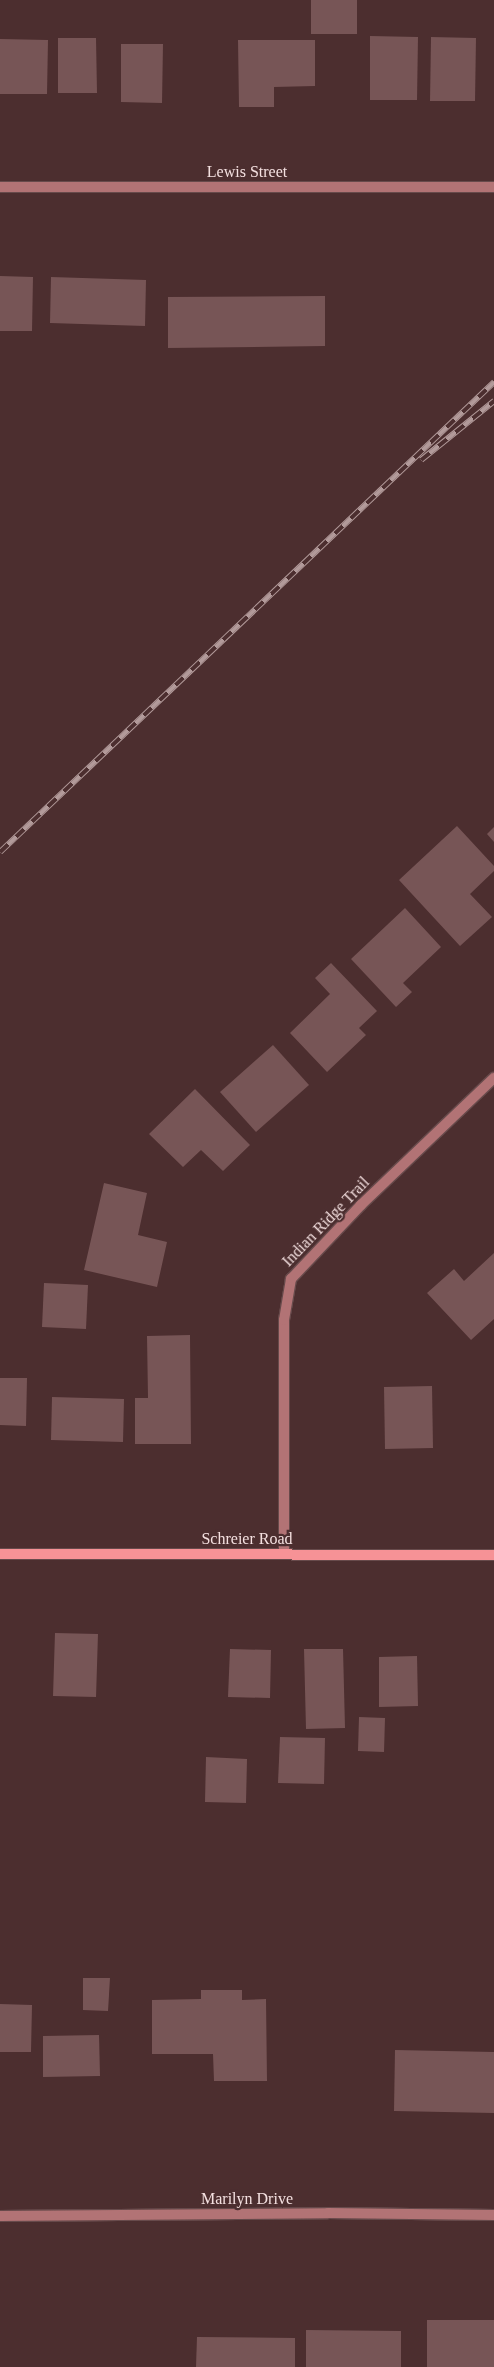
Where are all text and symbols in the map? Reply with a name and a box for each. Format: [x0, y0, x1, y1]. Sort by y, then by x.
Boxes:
street label: Lewis Street [207, 162, 287, 182]
street label: Indian Ridge Trail [278, 1173, 374, 1271]
street label: Schreier Road [201, 1529, 293, 1549]
street label: Marilyn Drive [201, 2189, 293, 2209]

